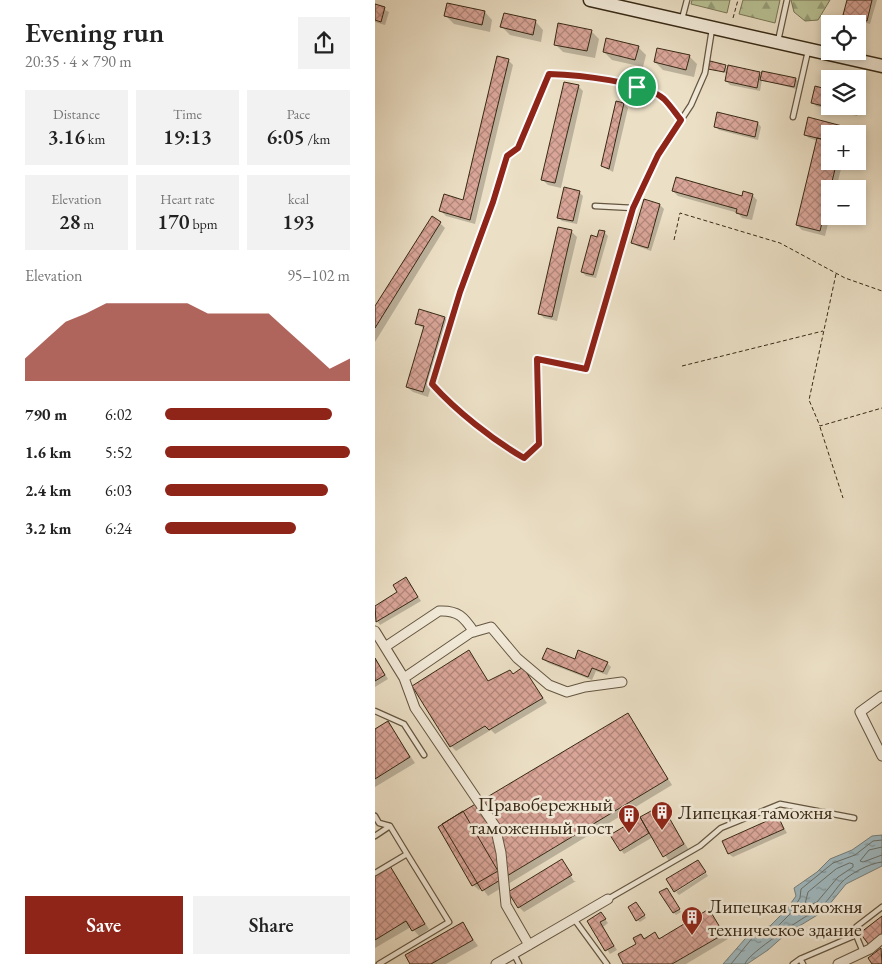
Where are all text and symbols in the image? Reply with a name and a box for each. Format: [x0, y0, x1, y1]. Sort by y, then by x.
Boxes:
text: Evening run [25, 14, 164, 50]
map controls [821, 15, 866, 225]
button: locate [821, 15, 866, 60]
button: share [298, 17, 350, 69]
text: 20:35 · 4 × 790 m [25, 51, 132, 72]
pin [616, 66, 658, 108]
button: layers [821, 70, 866, 115]
icon: arrive [623, 73, 651, 101]
text: Distance [53, 105, 100, 123]
text: Time [173, 105, 202, 123]
text: Pace [287, 105, 310, 123]
text: 3.16 [48, 123, 85, 150]
text: 19:13 [163, 123, 212, 150]
text: 6:05 [267, 123, 305, 150]
button: + [821, 125, 866, 170]
text: km [85, 130, 105, 148]
text: /km [305, 130, 330, 148]
button: − [821, 180, 866, 225]
text: Elevation [51, 190, 102, 208]
text: Heart rate [160, 190, 215, 208]
text: kcal [288, 190, 309, 208]
text: 28 [59, 208, 80, 235]
text: 170 [157, 208, 190, 235]
text: 193 [282, 208, 315, 235]
text: m [80, 215, 94, 233]
text: bpm [190, 215, 218, 233]
text: Elevation [25, 265, 83, 286]
text: 95–102 m [287, 265, 350, 286]
text: 790 m [25, 404, 67, 425]
text: 6:02 [105, 404, 132, 425]
text: 1.6 km [25, 442, 71, 463]
text: 5:52 [105, 442, 132, 463]
text: 2.4 km [25, 480, 71, 501]
text: 6:03 [105, 480, 132, 501]
text: 3.2 km [25, 518, 71, 539]
text: 6:24 [105, 518, 132, 539]
place label: Правобережный таможенный пост [470, 791, 613, 840]
place label: Липецкая таможня [678, 799, 833, 825]
building icon: Липецкая таможня [650, 800, 674, 831]
building icon: Правобережный таможенный пост [617, 803, 641, 834]
place label: Липецкая таможня техническое здание [708, 893, 863, 942]
button: Save [25, 896, 183, 954]
button: Share [193, 896, 350, 954]
building icon: Липецкая таможня техническое здание [680, 905, 704, 936]

